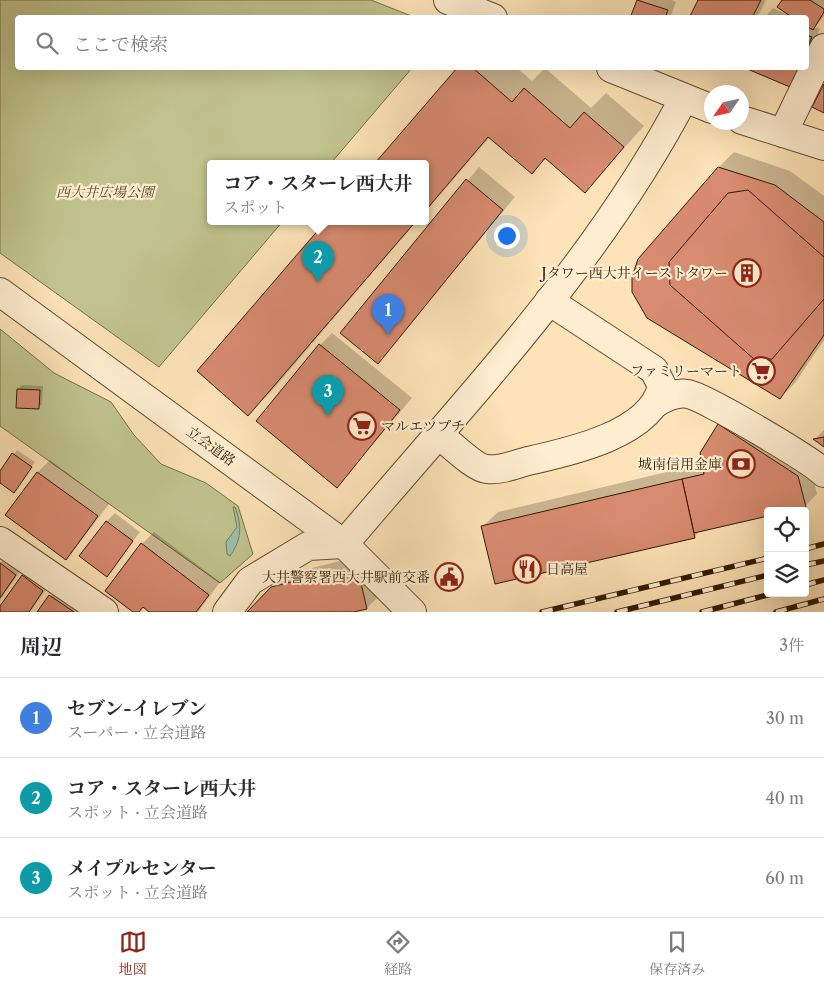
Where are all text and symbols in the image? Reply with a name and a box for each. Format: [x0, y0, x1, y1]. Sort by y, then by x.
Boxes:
search box [15, 15, 809, 70]
icon: search [33, 29, 61, 57]
text: ここで検索 [73, 33, 168, 56]
north arrow [704, 85, 749, 130]
popup [207, 160, 429, 225]
text: コア・スターレ西大井 [223, 172, 413, 195]
park label: 西大井広場公園 [56, 183, 156, 201]
text: スポット [223, 197, 287, 217]
your location [494, 223, 520, 249]
pin: 2 [302, 241, 334, 282]
building icon: Jタワー西大井イーストタワー [732, 258, 762, 288]
place label: Jタワー西大井イーストタワー [540, 264, 728, 282]
pin: 1 [372, 294, 404, 335]
supermarket icon: ファミリーマート [746, 356, 776, 386]
place label: ファミリーマート [630, 362, 742, 380]
pin: 3 [312, 375, 344, 416]
supermarket icon: マルエツプチ [347, 411, 377, 441]
place label: マルエツプチ [381, 417, 465, 435]
street label: 立会道路 [183, 422, 239, 470]
bank icon: 城南信用金庫 [726, 449, 756, 479]
place label: 城南信用金庫 [638, 455, 722, 473]
map controls [764, 507, 809, 597]
button: locate [764, 507, 809, 552]
button: layers [764, 552, 809, 597]
restaurant icon: 日高屋 [512, 554, 542, 584]
place label: 日高屋 [546, 560, 588, 578]
public building icon: 大井警察署西大井駅前交番 [434, 562, 464, 592]
place label: 大井警察署西大井駅前交番 [262, 568, 430, 586]
text: 周辺 [20, 634, 62, 659]
text: 3件 [779, 635, 804, 655]
text: セブン-イレブン [67, 697, 207, 720]
text: 1 [32, 708, 40, 728]
text: 30 m [766, 708, 804, 728]
text: スーパー · 立会道路 [67, 722, 206, 742]
text: コア・スターレ西大井 [67, 777, 257, 800]
text: 2 [31, 788, 41, 808]
text: 40 m [765, 788, 804, 808]
text: スポット · 立会道路 [67, 802, 208, 822]
text: メイプルセンター [67, 857, 217, 880]
text: 3 [31, 868, 41, 888]
text: 60 m [765, 868, 804, 888]
text: スポット · 立会道路 [67, 882, 208, 902]
tab: 地図 [119, 928, 147, 978]
tab: 経路 [384, 928, 412, 978]
tab: 保存済み [649, 928, 705, 978]

